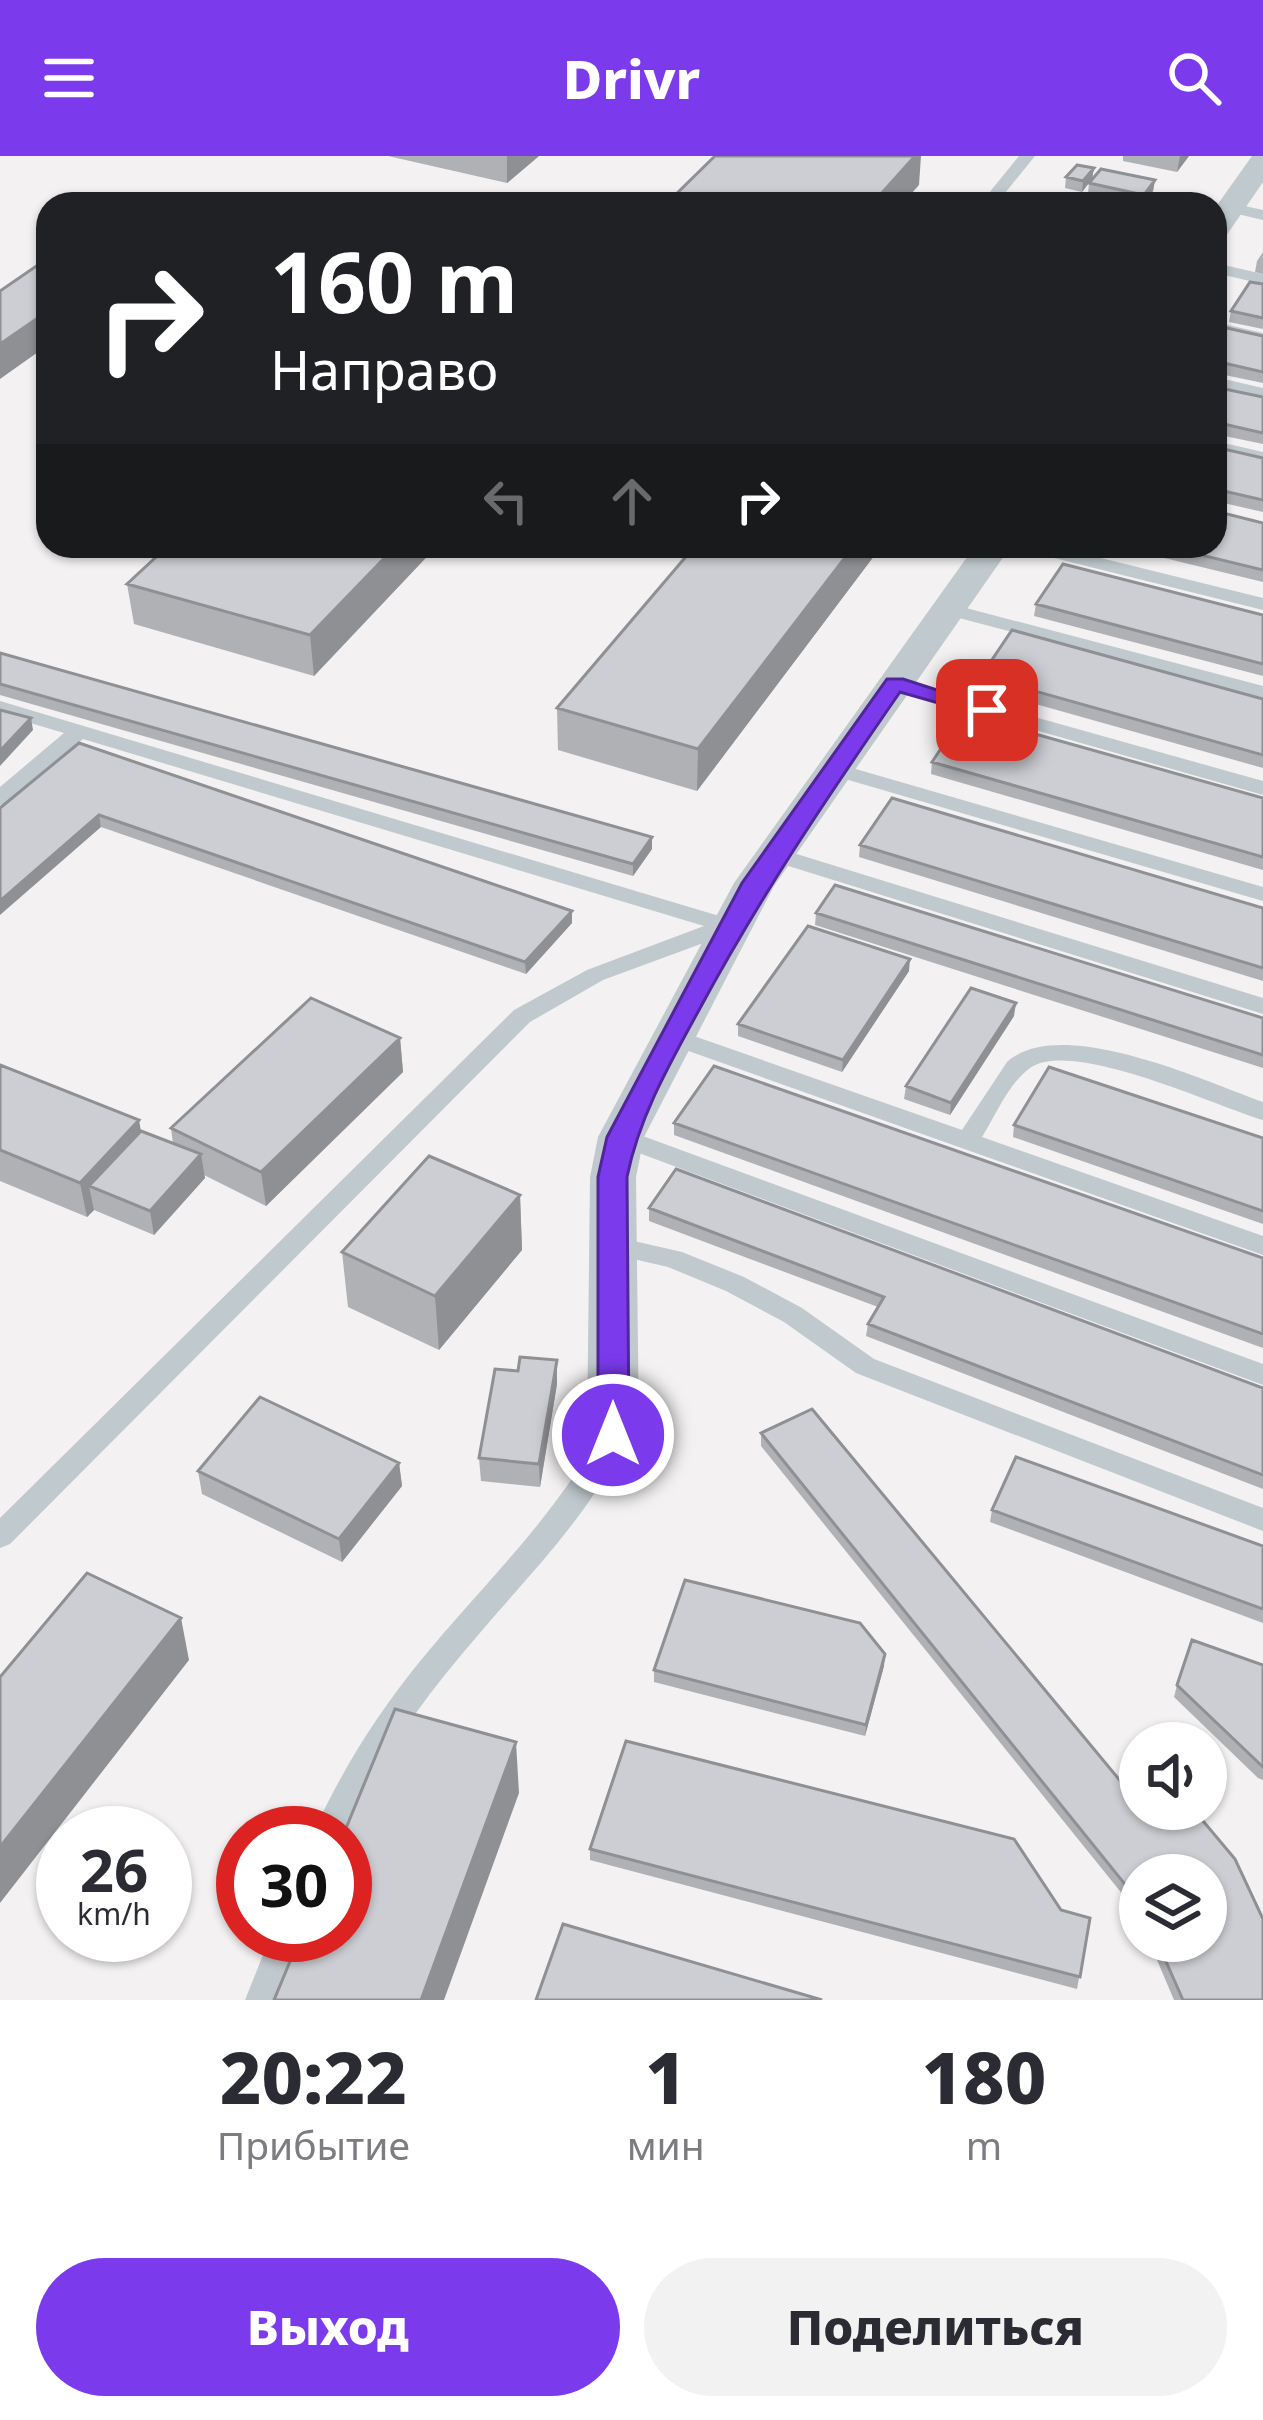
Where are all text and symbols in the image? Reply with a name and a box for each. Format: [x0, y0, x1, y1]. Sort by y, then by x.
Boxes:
text: Drivr [563, 41, 700, 115]
icon: menu [36, 45, 102, 111]
icon: search [1161, 45, 1227, 111]
text: 160 m [270, 223, 518, 338]
icon: right [72, 240, 228, 396]
text: Направо [270, 332, 498, 406]
icon: left [473, 468, 539, 534]
icon: ahead [599, 468, 665, 534]
icon: right [725, 468, 791, 534]
pin [936, 659, 1038, 761]
icon: arrive [954, 677, 1020, 743]
position arrow [550, 1372, 676, 1498]
map controls [1119, 1722, 1227, 1962]
button: sound [1119, 1722, 1227, 1830]
speed limit sign: 30 [216, 1806, 372, 1962]
text: 26 [80, 1828, 148, 1910]
button: layers [1119, 1854, 1227, 1962]
text: km/h [77, 1893, 151, 1934]
text: 20:22 [220, 2027, 407, 2125]
text: 1 [645, 2027, 687, 2125]
text: 180 [921, 2027, 1046, 2125]
text: Прибытие [217, 2118, 410, 2171]
text: мин [627, 2118, 705, 2171]
text: m [966, 2118, 1002, 2171]
button: Выход [36, 2258, 620, 2396]
button: Поделиться [644, 2258, 1227, 2396]

